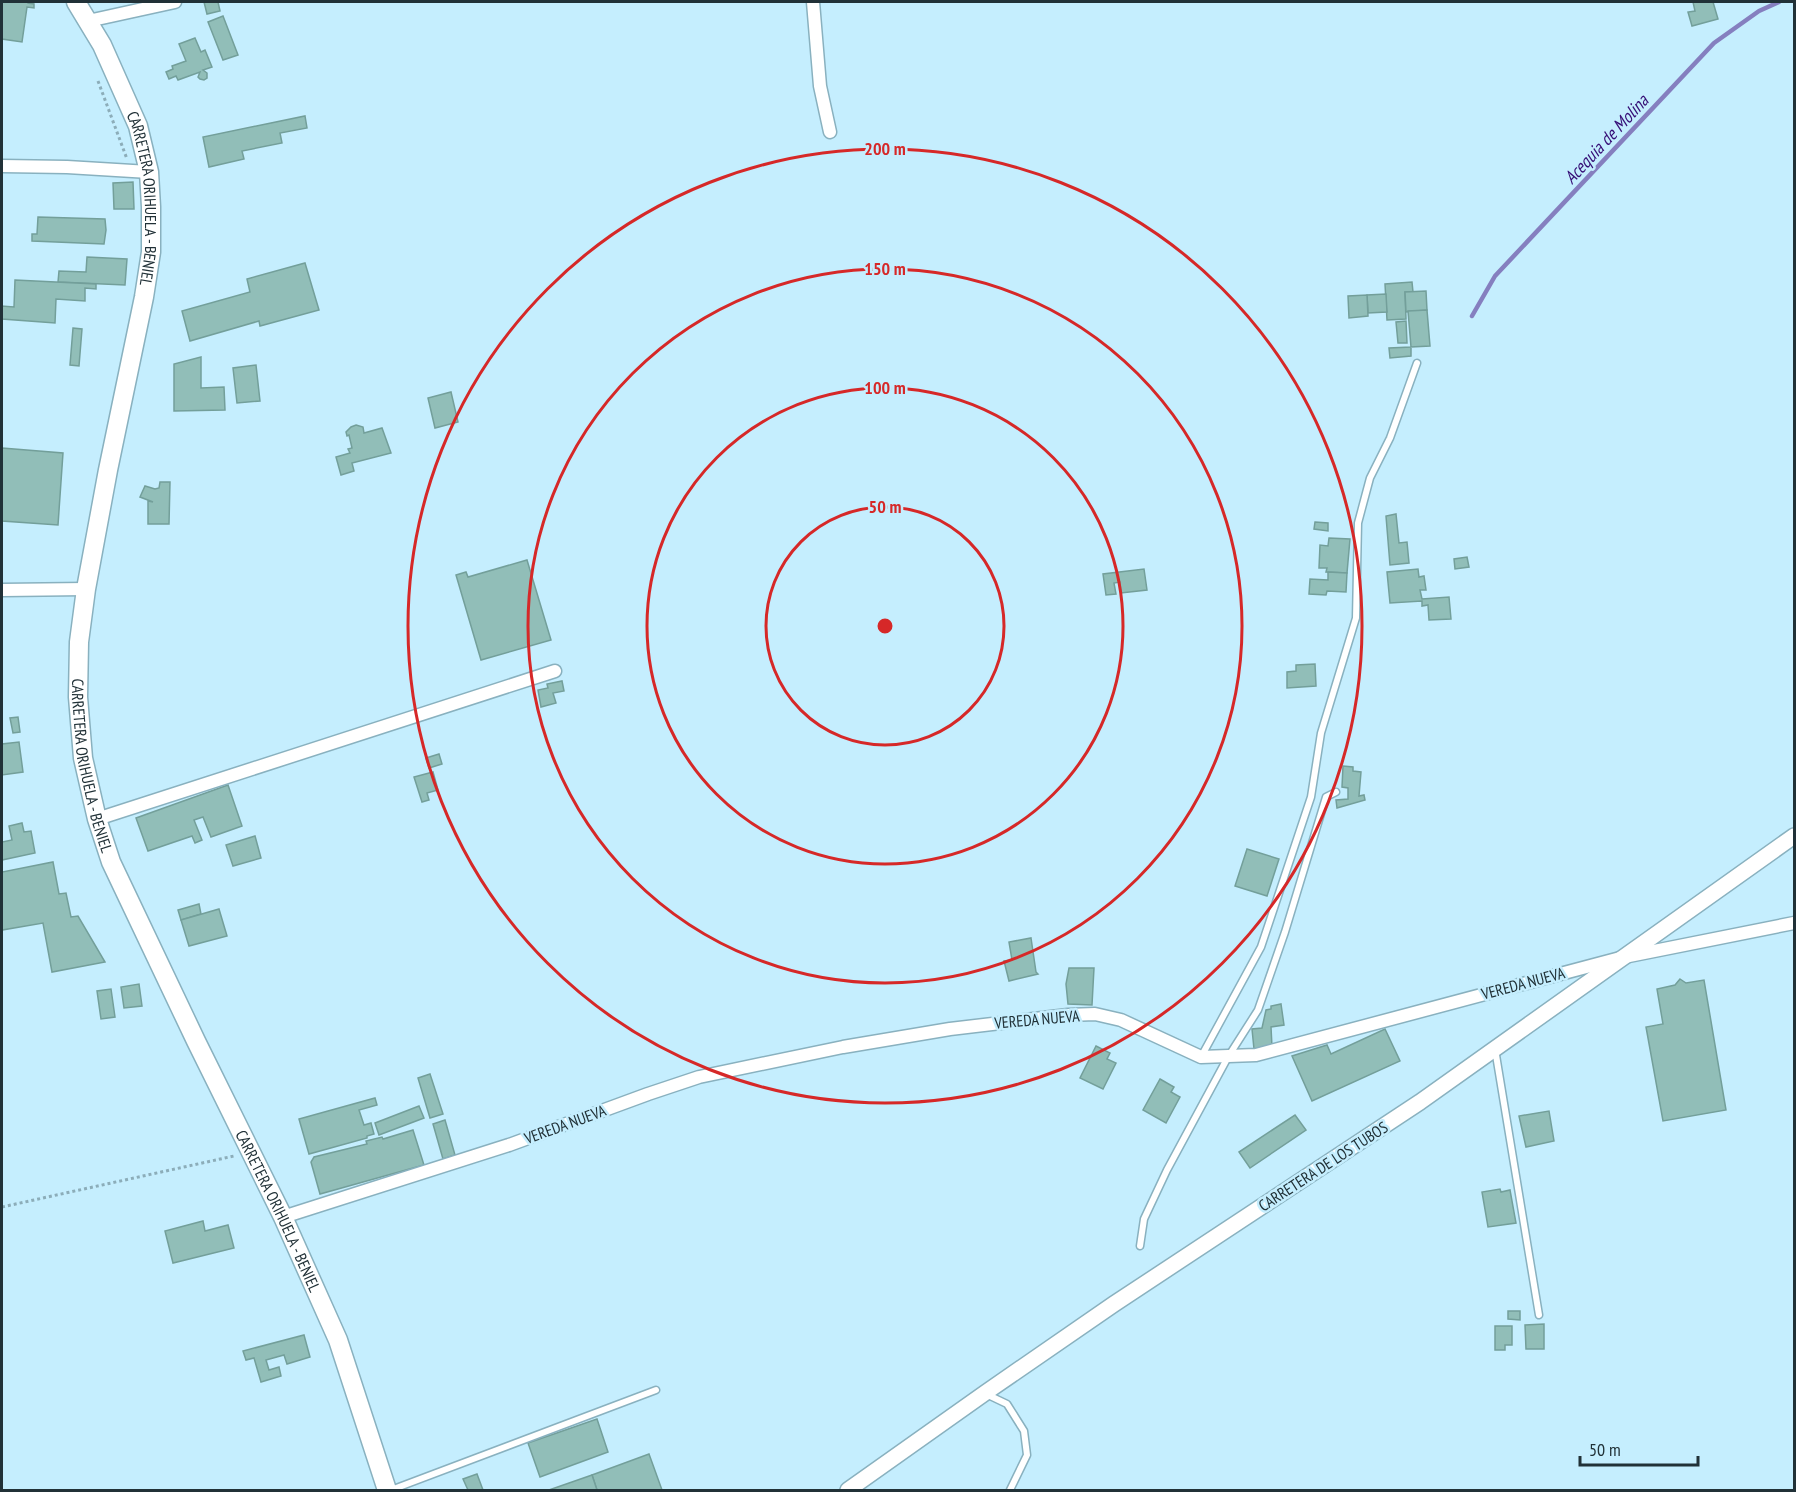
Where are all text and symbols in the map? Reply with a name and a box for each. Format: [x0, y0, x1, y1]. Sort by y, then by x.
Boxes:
water label: Acequia de Molina [1559, 89, 1654, 188]
street label: CARRETERA ORIHUELA - BENIEL [123, 108, 161, 288]
text: 200 m [864, 137, 906, 160]
text: 150 m [864, 257, 906, 280]
text: 100 m [864, 376, 906, 399]
text: 50 m [869, 495, 901, 518]
centre of rings [875, 616, 895, 636]
street label: CARRETERA ORIHUELA - BENIEL [68, 678, 117, 855]
street label: VEREDA NUEVA [1478, 962, 1567, 1004]
street label: VEREDA NUEVA [993, 1005, 1081, 1033]
street label: VEREDA NUEVA [520, 1100, 609, 1148]
street label: CARRETERA DE LOS TUBOS [1255, 1117, 1392, 1215]
street label: CARRETERA ORIHUELA - BENIEL [232, 1127, 325, 1295]
scale bar [1580, 1429, 1698, 1467]
text: 50 m [1589, 1438, 1621, 1461]

